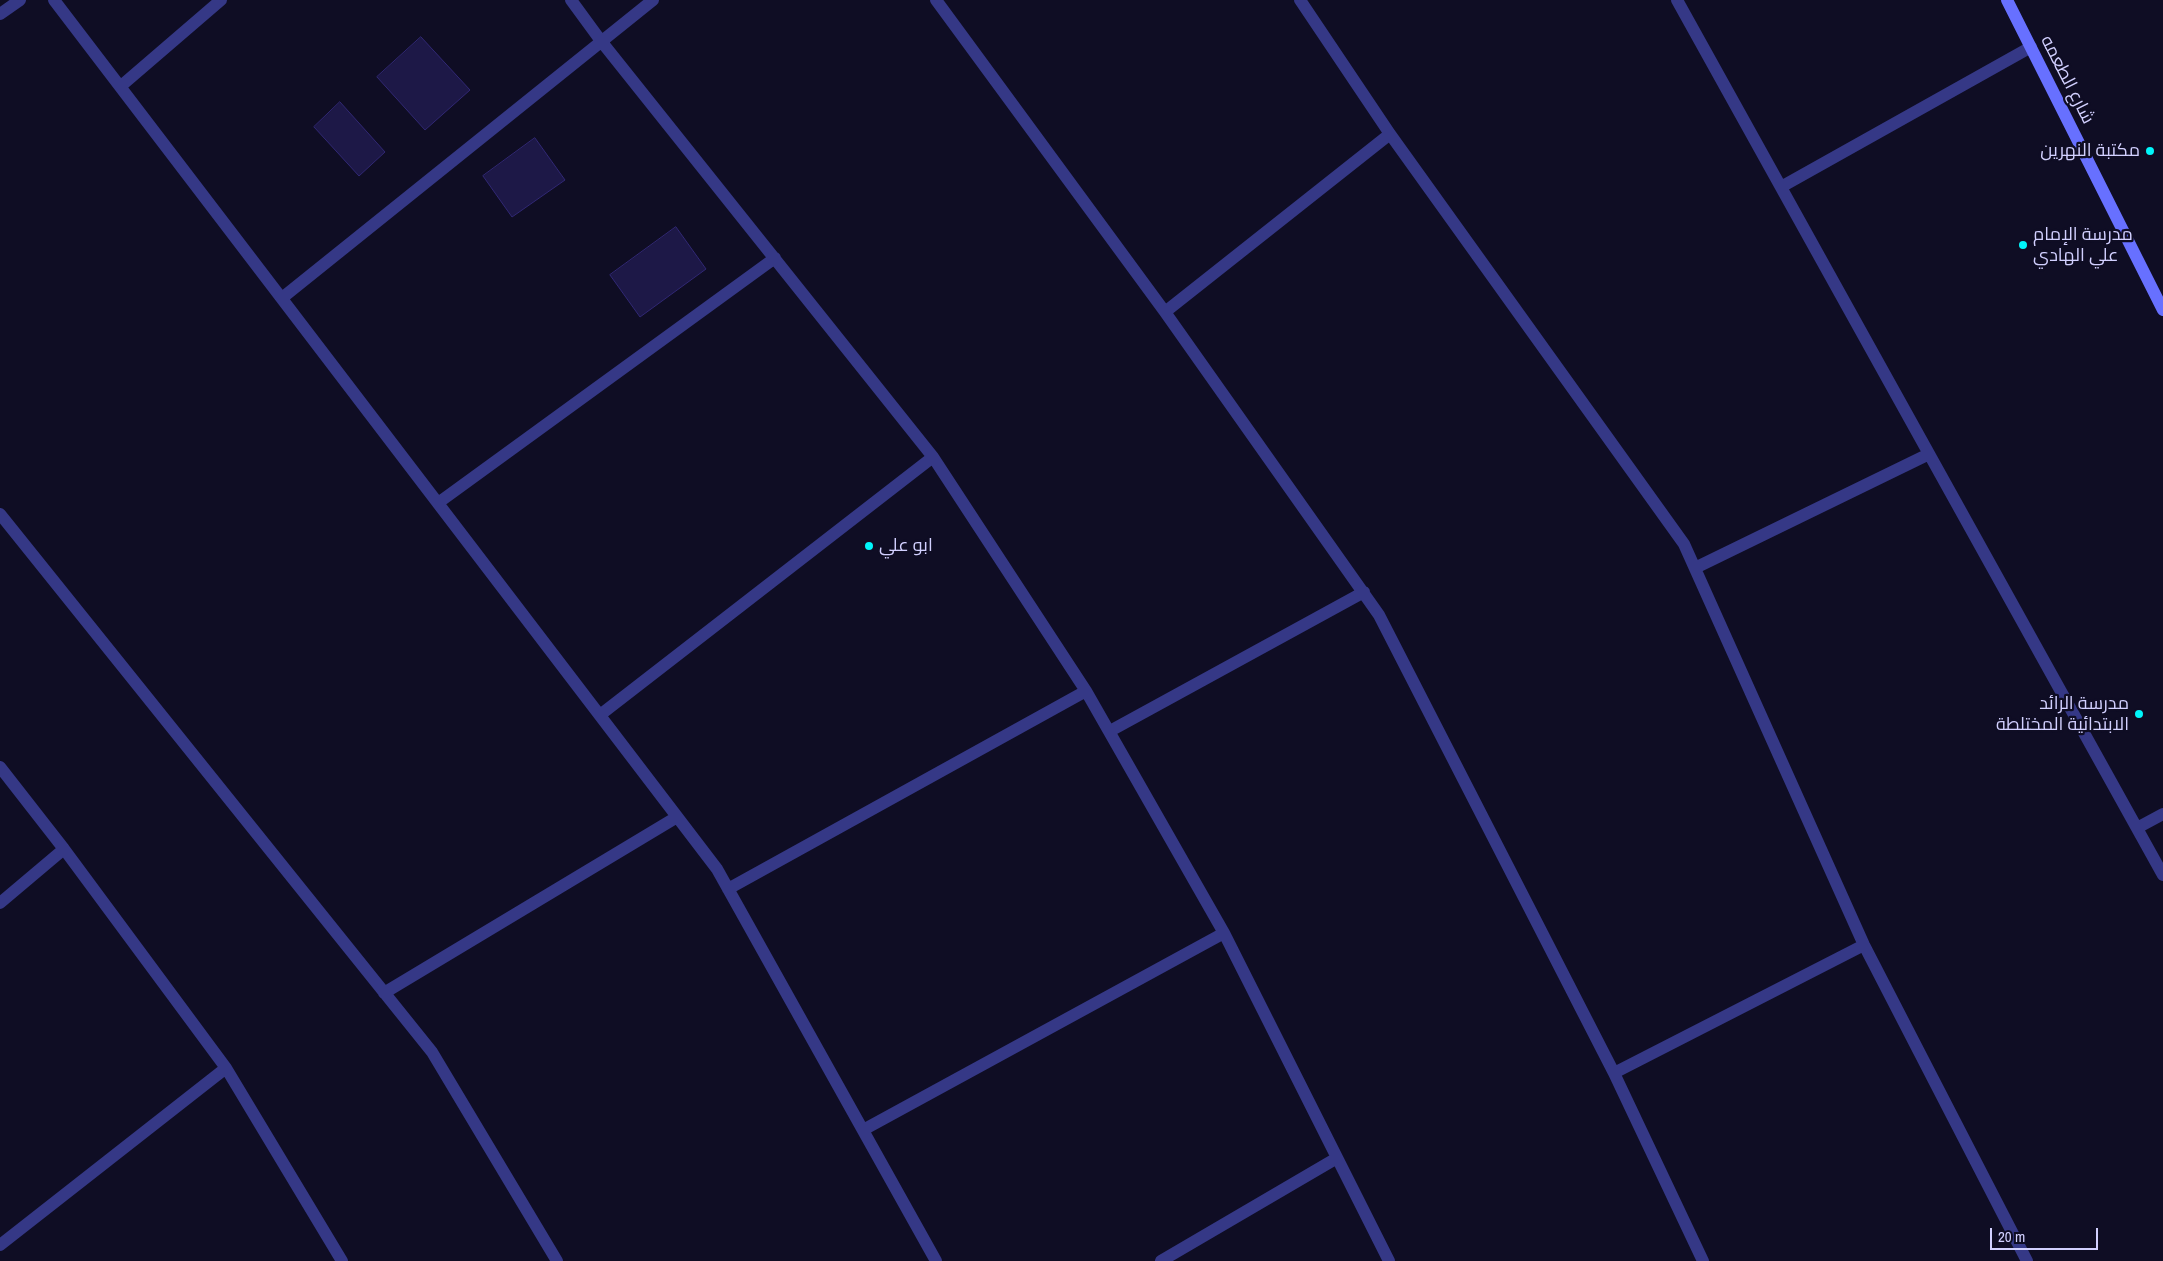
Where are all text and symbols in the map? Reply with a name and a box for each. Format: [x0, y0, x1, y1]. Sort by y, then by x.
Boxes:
street label: شارع الطعمه [2036, 32, 2098, 128]
place label: مكتبة النهرين [2040, 140, 2140, 162]
marker: مكتبة النهرين [2144, 145, 2156, 157]
place label: مدرسة الإمام علي الهادي [2033, 224, 2133, 266]
marker: مدرسة الإمام علي الهادي [2017, 239, 2029, 251]
place label: ابو علي [879, 535, 933, 557]
marker: ابو علي [863, 540, 875, 552]
place label: مدرسة الرائد الابتدائية المختلطة [1996, 693, 2129, 736]
marker: مدرسة الرائد الابتدائية المختلطة [2133, 708, 2145, 720]
scale bar [1993, 1218, 2100, 1250]
text: 20 m [1998, 1226, 2025, 1247]

